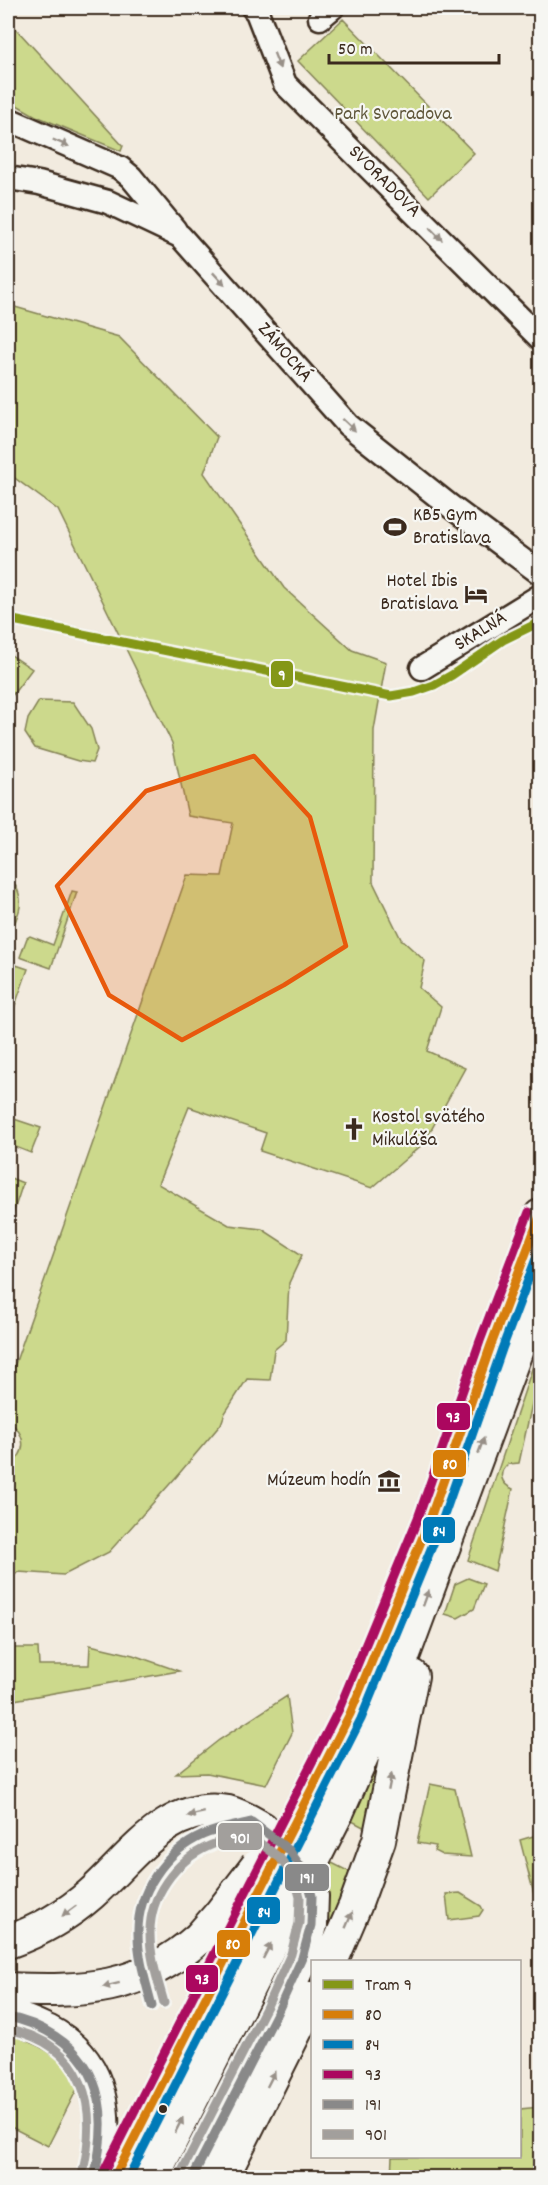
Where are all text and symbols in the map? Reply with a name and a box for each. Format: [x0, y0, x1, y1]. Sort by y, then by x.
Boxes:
scale bar [329, 27, 498, 65]
text: 50 m [338, 38, 373, 63]
one-way arrow [272, 52, 282, 70]
park label: Park Svoradova [334, 101, 452, 129]
one-way arrow [52, 138, 70, 148]
street label: SVORADOVA [341, 139, 427, 225]
one-way arrow [429, 226, 443, 240]
one-way arrow [212, 271, 225, 286]
street label: ZÁMOCKÁ [250, 317, 318, 389]
one-way arrow [342, 417, 356, 431]
place label: KB5 Gym Bratislava [413, 502, 491, 553]
sports icon: KB5 Gym Bratislava [382, 514, 408, 540]
place label: Hotel Ibis Bratislava [380, 568, 459, 619]
hotel icon: Hotel Ibis Bratislava [463, 581, 489, 607]
street label: SKALNÁ [449, 605, 513, 659]
line badge: 9 [270, 660, 294, 688]
text: 9 [278, 665, 286, 688]
place label: Kostol svätého Mikuláša [372, 1104, 485, 1155]
church icon: Kostol svätého Mikuláša [341, 1116, 367, 1142]
line badge: 93 [436, 1402, 471, 1431]
text: 93 [446, 1407, 460, 1430]
one-way arrow [477, 1437, 487, 1455]
line badge: 80 [432, 1449, 467, 1478]
text: 80 [442, 1454, 458, 1477]
place label: Múzeum hodín [267, 1467, 371, 1495]
museum icon: Múzeum hodín [376, 1468, 402, 1494]
line badge: 84 [422, 1516, 456, 1544]
text: 84 [432, 1521, 446, 1544]
one-way arrow [421, 1589, 431, 1607]
one-way arrow [386, 1772, 395, 1791]
one-way arrow [187, 1809, 205, 1819]
line badge: 901 [217, 1822, 263, 1851]
text: 901 [230, 1828, 250, 1851]
line badge: 191 [284, 1863, 330, 1892]
text: 191 [300, 1868, 314, 1891]
line badge: 84 [246, 1896, 281, 1925]
text: 84 [257, 1902, 271, 1925]
one-way arrow [62, 1904, 77, 1916]
one-way arrow [344, 1911, 354, 1929]
line badge: 80 [216, 1929, 251, 1958]
text: 80 [225, 1934, 241, 1957]
one-way arrow [262, 1943, 271, 1960]
legend [311, 1960, 521, 2158]
line badge: 93 [185, 1964, 219, 1993]
text: 93 [195, 1969, 209, 1992]
text: Tram 9 [365, 1974, 412, 1999]
one-way arrow [102, 1980, 120, 1990]
text: 80 [365, 2004, 382, 2029]
text: 84 [365, 2034, 380, 2059]
text: 93 [365, 2064, 381, 2089]
one-way arrow [267, 2071, 276, 2088]
text: 191 [365, 2094, 381, 2119]
unlabelled marker [157, 2103, 169, 2115]
one-way arrow [174, 2117, 183, 2134]
text: 901 [365, 2124, 387, 2149]

